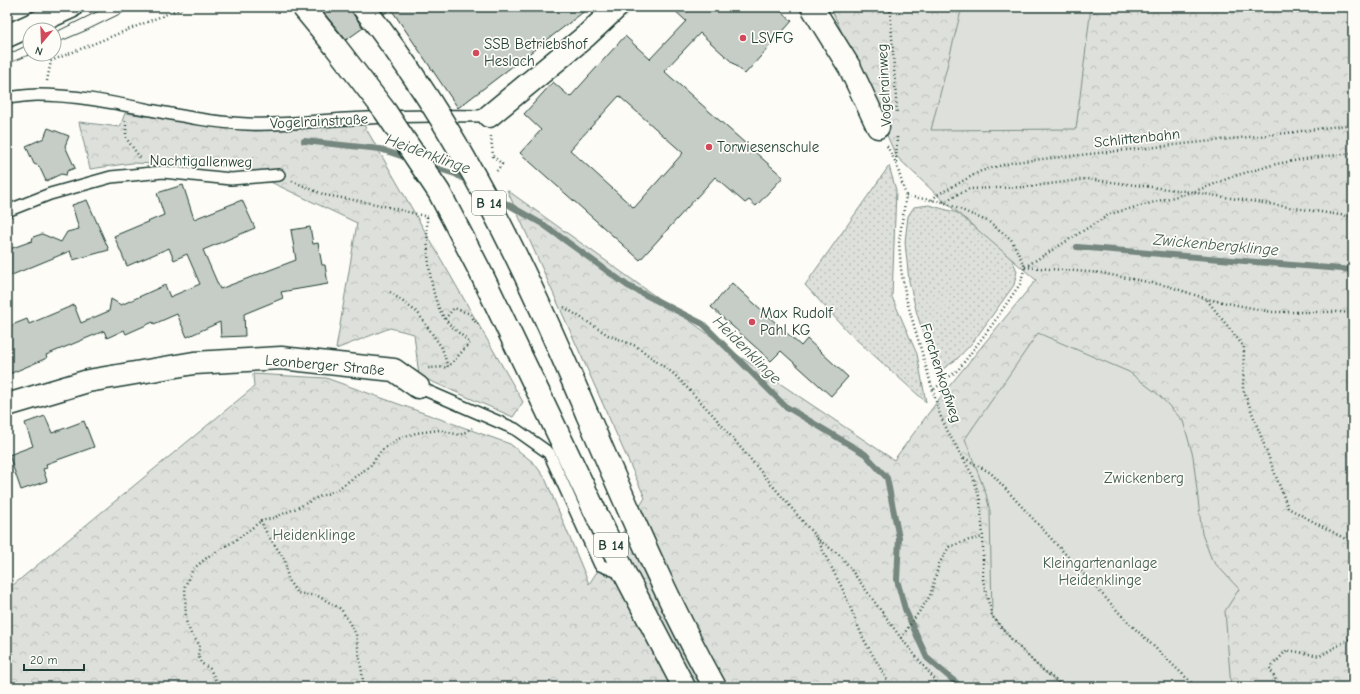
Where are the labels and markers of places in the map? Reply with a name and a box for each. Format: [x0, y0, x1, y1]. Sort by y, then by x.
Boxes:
place label: LSVFG [751, 29, 794, 47]
marker: LSVFG [738, 33, 748, 43]
place label: SSB Betriebshof Heslach [484, 35, 588, 70]
marker: SSB Betriebshof Heslach [471, 48, 481, 58]
place label: Torwiesenschule [717, 138, 820, 156]
marker: Torwiesenschule [704, 142, 714, 152]
place label: Max Rudolf Pahl KG [760, 304, 833, 339]
marker: Max Rudolf Pahl KG [747, 317, 757, 327]

